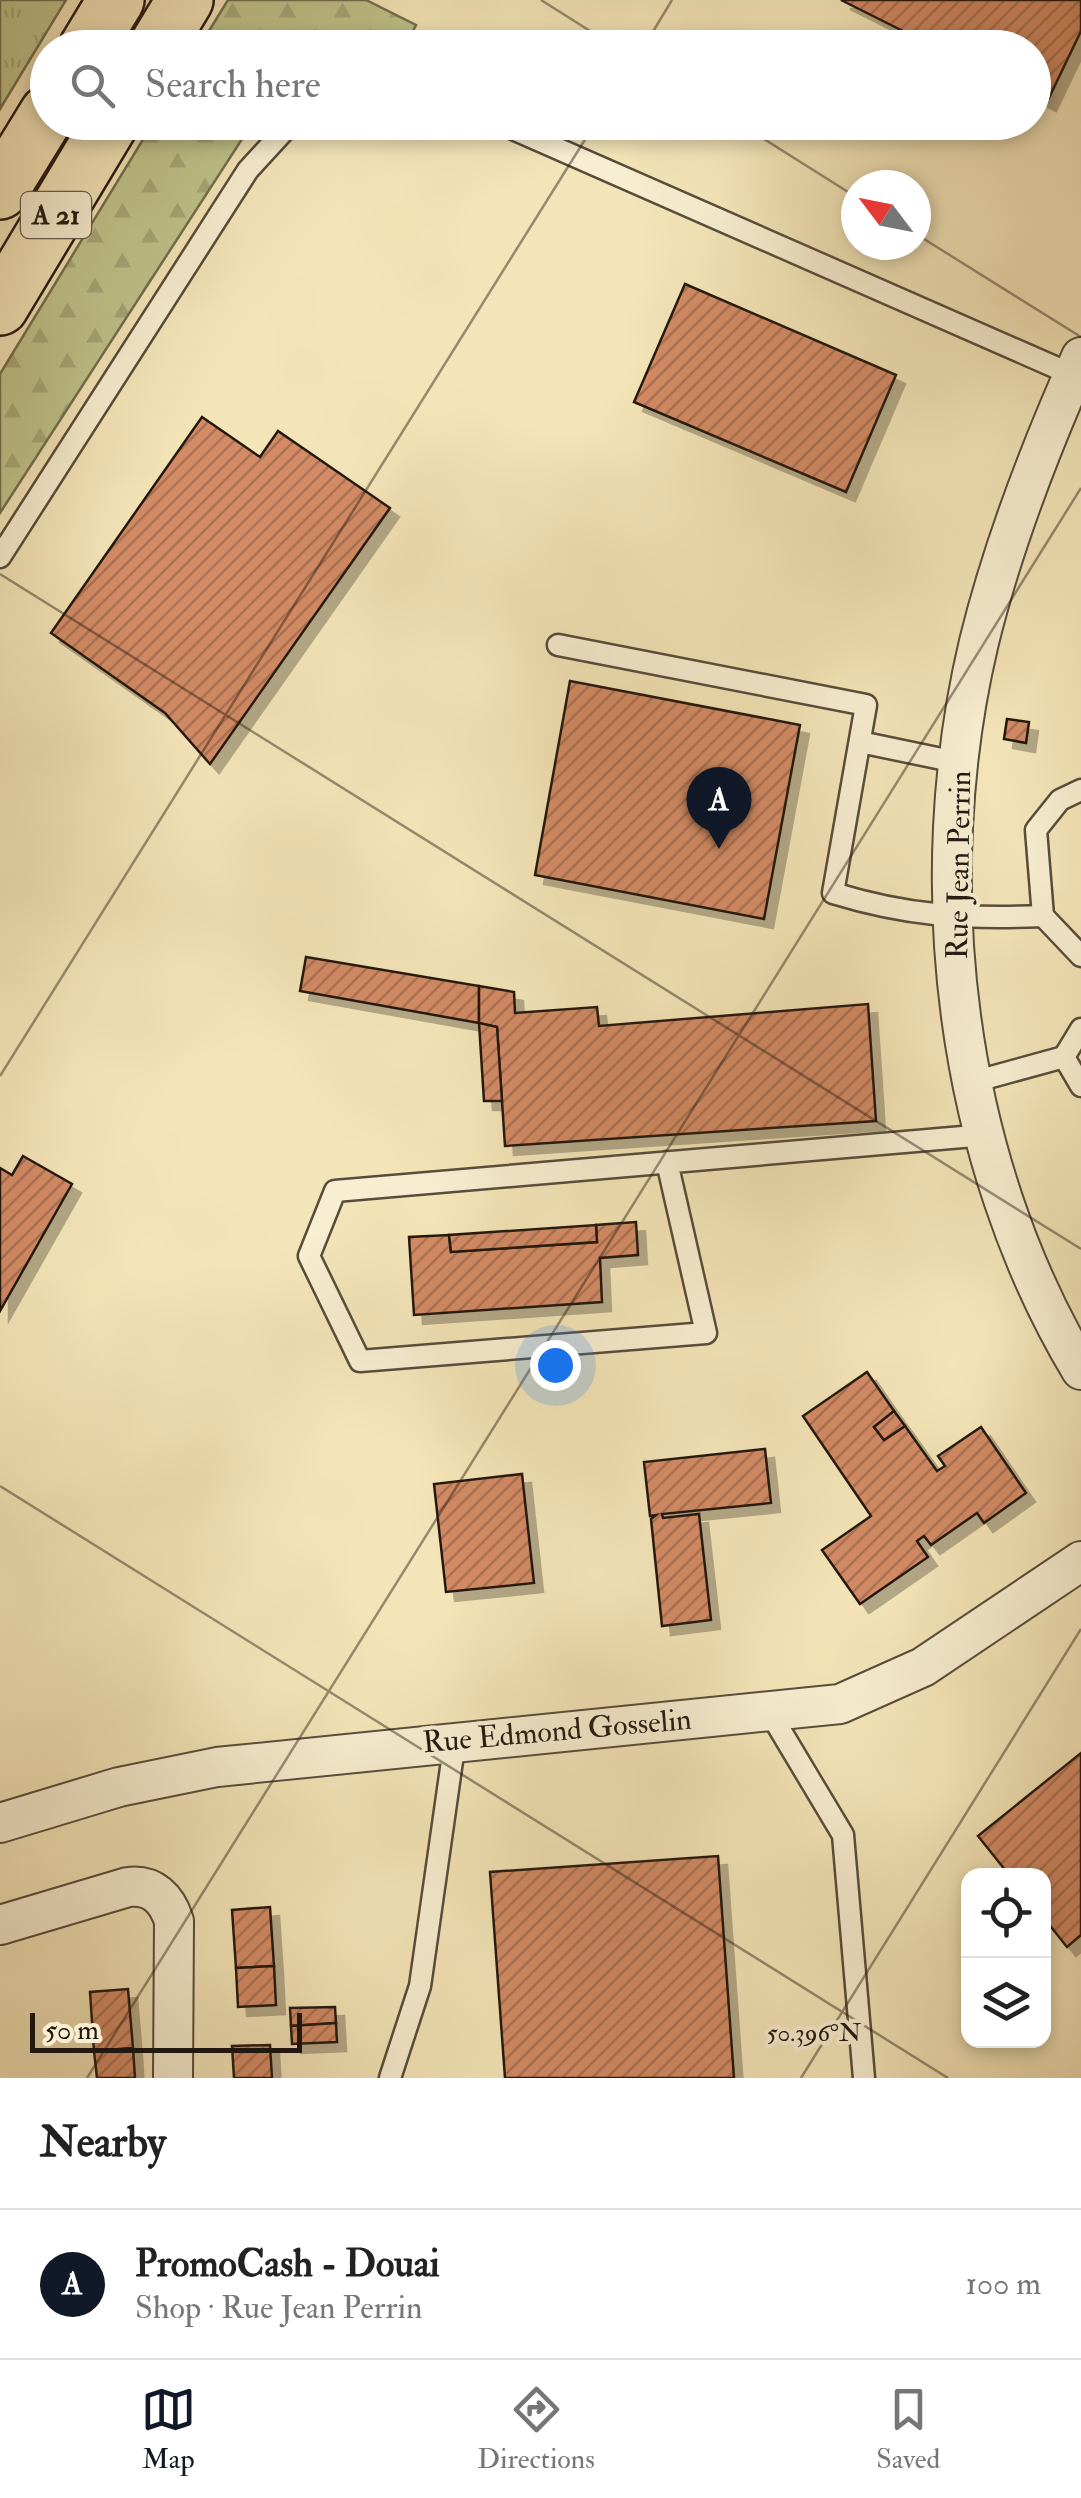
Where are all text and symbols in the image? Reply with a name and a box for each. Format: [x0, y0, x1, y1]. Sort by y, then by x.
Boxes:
search box [30, 30, 1051, 140]
icon: search [65, 58, 120, 113]
text: Search here [145, 61, 321, 109]
north arrow [841, 170, 931, 260]
road number: A 21 [21, 192, 91, 238]
pin: A [686, 766, 752, 849]
street label: Rue Jean Perrin [939, 770, 979, 960]
your location [530, 1340, 581, 1391]
street label: Rue Edmond Gosselin [421, 1701, 693, 1761]
map controls [961, 1868, 1051, 2048]
button: locate [961, 1868, 1051, 1958]
button: layers [961, 1958, 1051, 2048]
scale bar [30, 2008, 302, 2052]
text: 50 m [45, 2013, 99, 2048]
text: 50.396°N [767, 2018, 862, 2049]
text: Nearby [40, 2117, 166, 2169]
text: PromoCash - Douai [135, 2240, 440, 2288]
text: A [62, 2264, 83, 2304]
text: 100 m [965, 2264, 1041, 2304]
text: Shop · Rue Jean Perrin [135, 2288, 422, 2328]
tab: Map [141, 2382, 196, 2477]
tab: Directions [477, 2382, 595, 2477]
tab: Saved [876, 2382, 940, 2477]

